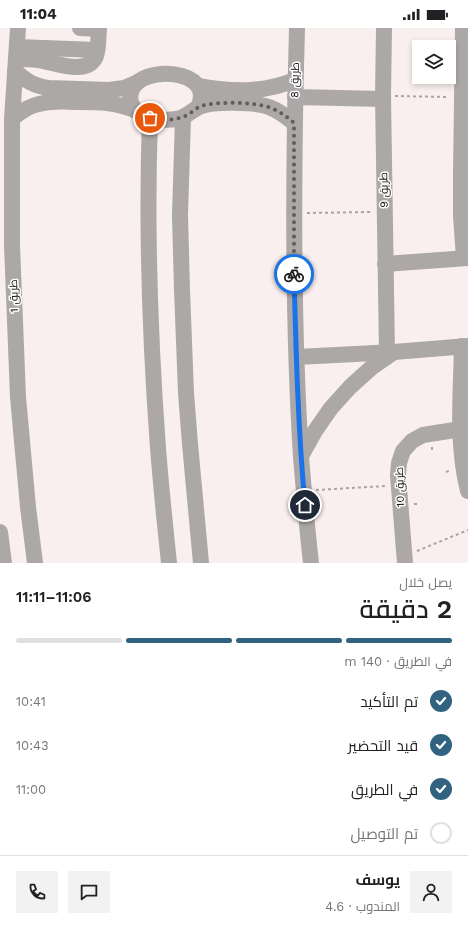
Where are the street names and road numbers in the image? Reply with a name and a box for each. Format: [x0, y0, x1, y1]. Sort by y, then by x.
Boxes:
street label: طريق 8 [288, 62, 302, 98]
street label: طريق 9 [377, 172, 391, 208]
street label: طريق 1 [7, 279, 21, 313]
street label: طريق 10 [393, 467, 407, 507]

